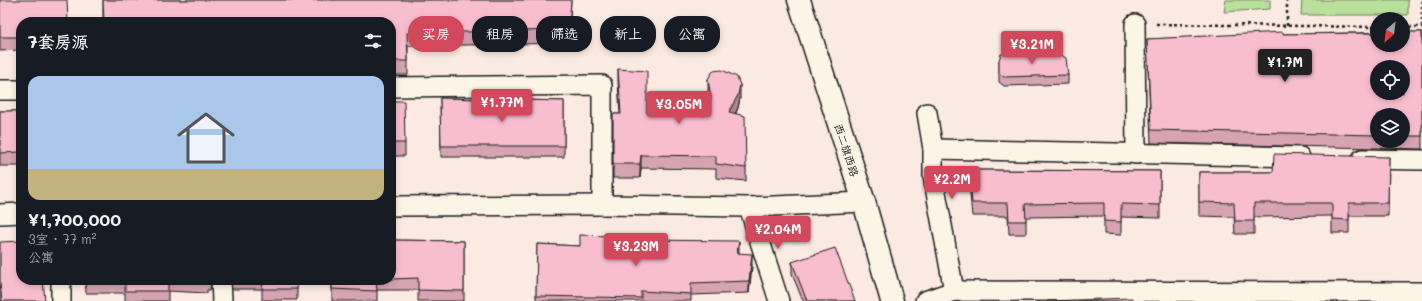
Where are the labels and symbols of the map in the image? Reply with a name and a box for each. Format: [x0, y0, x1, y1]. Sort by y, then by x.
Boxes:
north arrow [1370, 12, 1410, 52]
pin: ¥3.21M [999, 31, 1065, 65]
pin: ¥1.7M [1257, 49, 1313, 83]
pin: ¥1.77M [469, 89, 535, 123]
pin: ¥3.05M [646, 91, 712, 125]
street label: 西二旗西路 [831, 122, 863, 178]
pin: ¥2.2M [924, 166, 980, 200]
pin: ¥2.04M [745, 216, 811, 250]
pin: ¥3.23M [603, 233, 669, 267]

